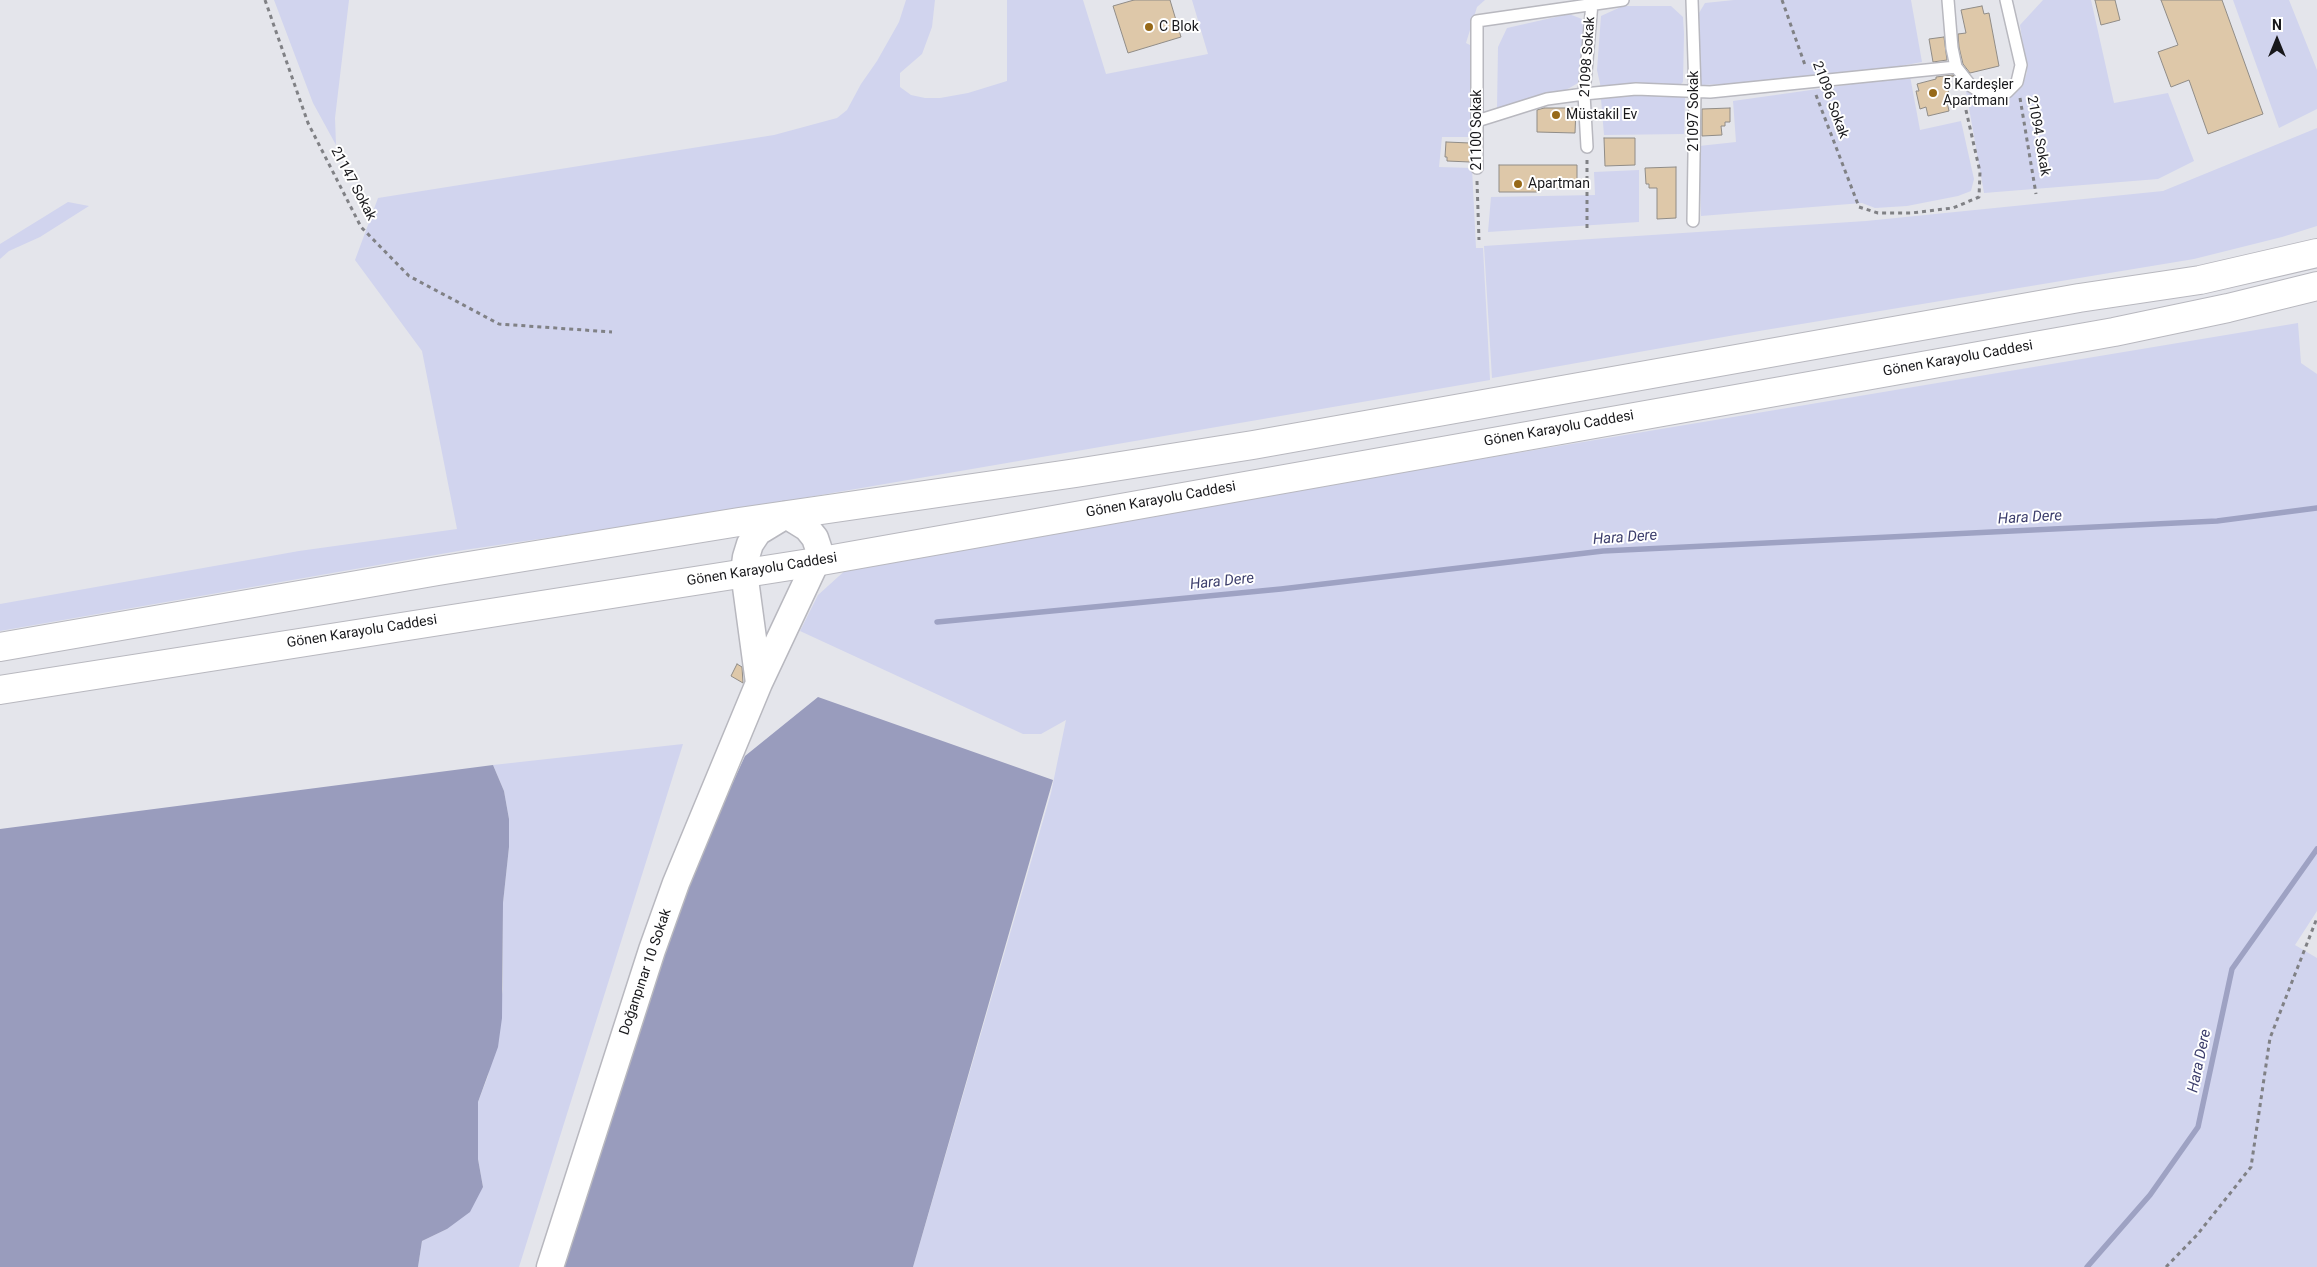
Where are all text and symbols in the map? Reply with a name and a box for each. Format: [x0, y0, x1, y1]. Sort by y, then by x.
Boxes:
north arrow [2252, 15, 2302, 65]
street label: 21098 Sokak [1577, 16, 1599, 98]
text: N [2272, 17, 2282, 33]
place label: C Blok [1159, 19, 1199, 35]
marker: C Blok [1143, 21, 1155, 33]
street label: 21096 Sokak [1808, 59, 1852, 141]
street label: 21097 Sokak [1686, 71, 1702, 151]
place label: 5 Kardeşler Apartmanı [1943, 77, 2013, 110]
marker: 5 Kardeşler Apartmanı [1927, 87, 1939, 99]
street label: 21100 Sokak [1469, 90, 1485, 170]
street label: 21094 Sokak [2023, 95, 2053, 177]
place label: Müstakil Ev [1566, 107, 1637, 123]
marker: Müstakil Ev [1550, 109, 1562, 121]
street label: 21147 Sokak [327, 144, 379, 224]
place label: Apartman [1528, 176, 1590, 192]
marker: Apartman [1512, 178, 1524, 190]
street label: Gönen Karayolu Caddesi [1882, 338, 2034, 380]
street label: Gönen Karayolu Caddesi [1483, 408, 1635, 450]
street label: Gönen Karayolu Caddesi [1085, 479, 1237, 521]
water label: Hara Dere [1997, 507, 2063, 529]
water label: Hara Dere [1592, 527, 1658, 549]
street label: Gönen Karayolu Caddesi [686, 550, 838, 590]
water label: Hara Dere [1189, 570, 1255, 594]
street label: Gönen Karayolu Caddesi [286, 612, 438, 652]
street label: Doğanpınar 10 Sokak [616, 907, 676, 1037]
water label: Hara Dere [2185, 1028, 2215, 1094]

